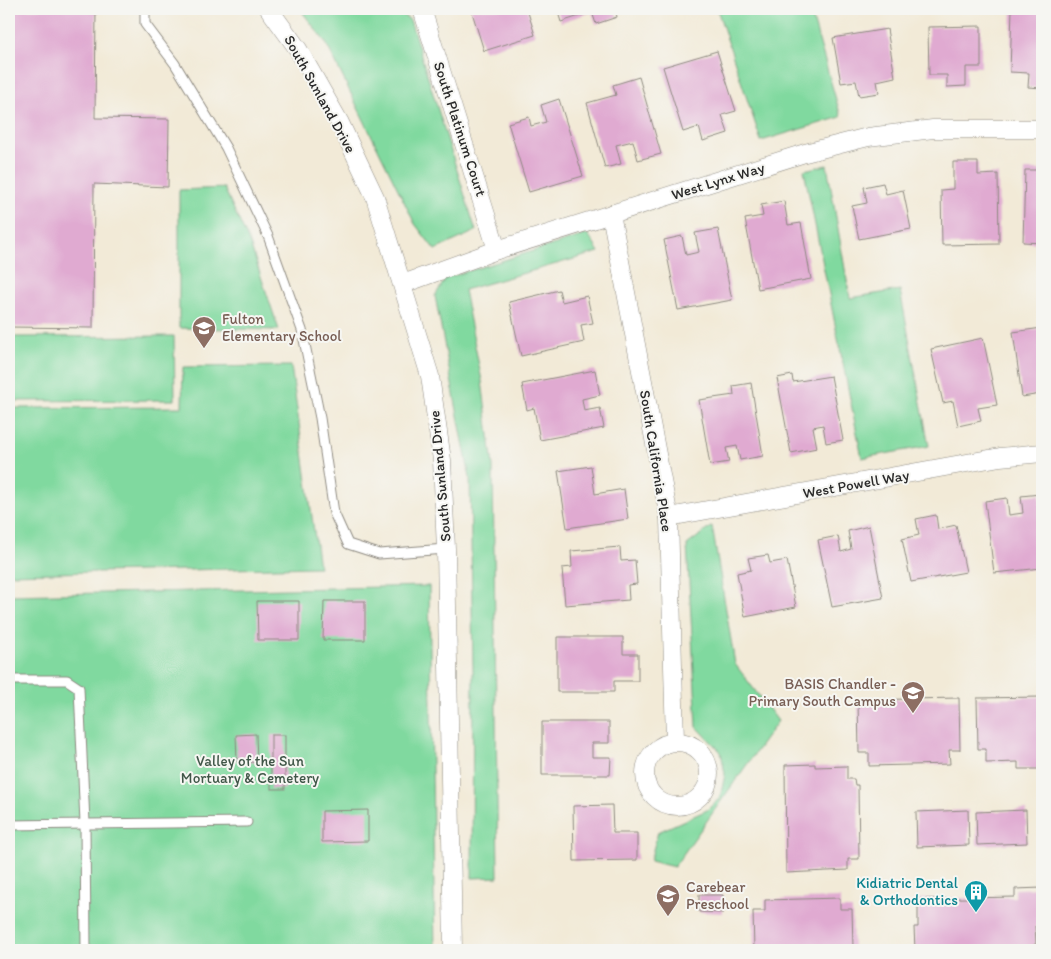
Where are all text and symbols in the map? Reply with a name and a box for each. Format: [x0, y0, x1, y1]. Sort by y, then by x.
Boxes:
street label: South Sunland Drive [280, 32, 360, 156]
street label: South Platinum Court [430, 59, 490, 199]
street label: West Lynx Way [669, 158, 767, 204]
place label: Fulton Elementary School [222, 310, 342, 345]
school or university icon: Fulton Elementary School [191, 315, 217, 349]
street label: South California Place [636, 389, 676, 533]
street label: South Sunland Drive [425, 410, 455, 542]
street label: West Powell Way [801, 466, 911, 502]
place label: BASIS Chandler - Primary South Campus [748, 675, 896, 710]
school or university icon: BASIS Chandler - Primary South Campus [900, 680, 926, 714]
park label: Valley of the Sun Mortuary & Cemetery [181, 752, 319, 787]
place label: Kidiatric Dental & Orthodontics [856, 874, 959, 909]
place label: Carebear Preschool [686, 878, 750, 913]
building icon: Kidiatric Dental & Orthodontics [963, 879, 989, 913]
school or university icon: Carebear Preschool [655, 883, 681, 917]

